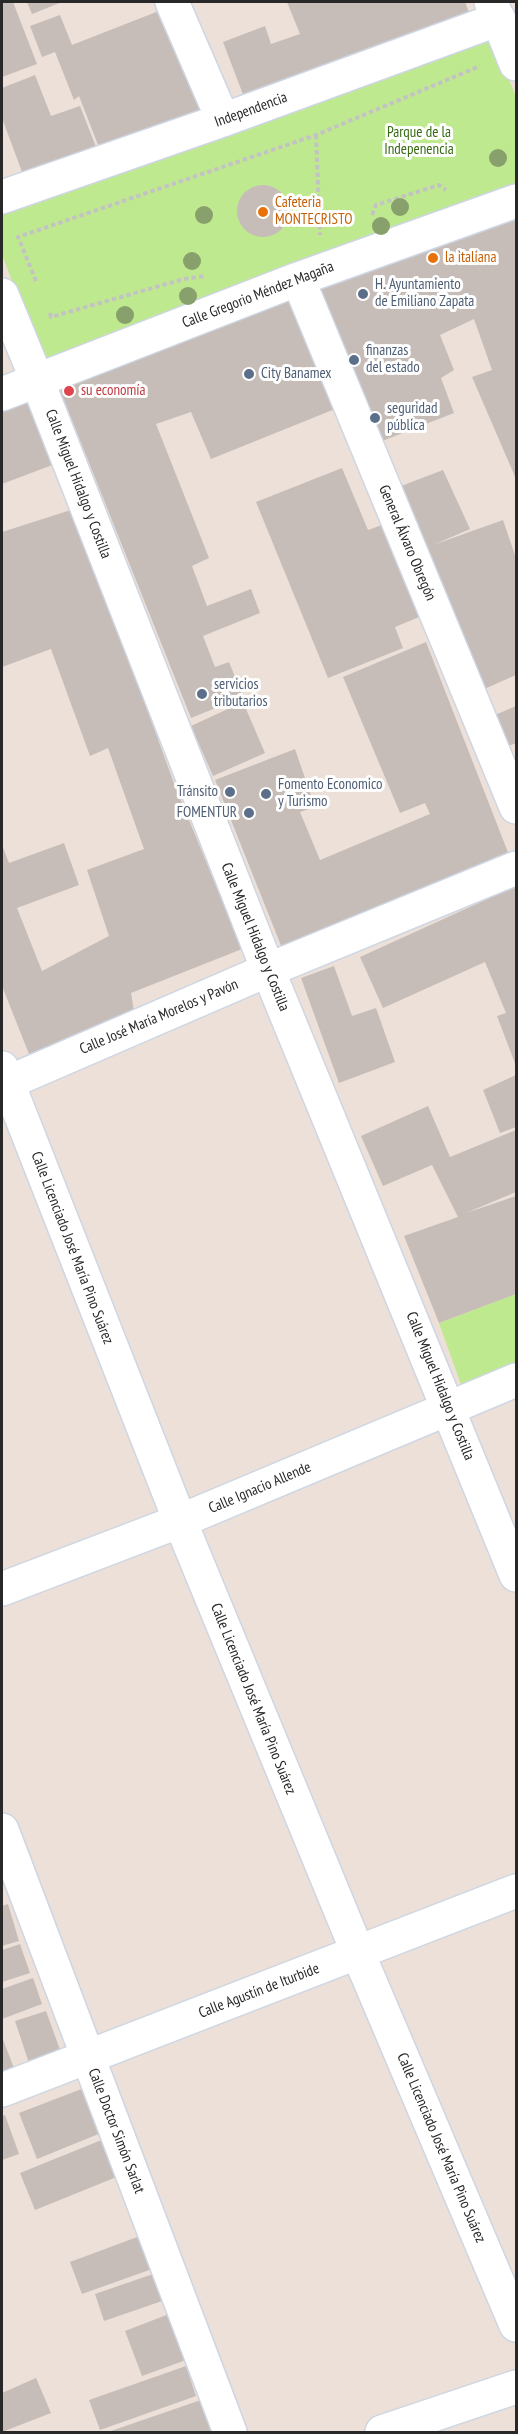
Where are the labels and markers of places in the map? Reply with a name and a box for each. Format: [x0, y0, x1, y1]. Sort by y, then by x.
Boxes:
place label: Cafeteria MONTECRISTO [275, 194, 352, 229]
marker: Cafeteria MONTECRISTO [256, 205, 270, 219]
place label: la italiana [445, 249, 496, 267]
marker: la italiana [426, 251, 440, 265]
place label: H. Ayuntamiento de Emiliano Zapata [375, 276, 474, 311]
marker: H. Ayuntamiento de Emiliano Zapata [356, 287, 370, 301]
place label: finanzas del estado [366, 342, 420, 377]
marker: finanzas del estado [347, 353, 361, 367]
place label: City Banamex [261, 365, 331, 383]
marker: City Banamex [242, 367, 256, 381]
place label: su economía [81, 382, 145, 400]
marker: su economía [62, 384, 76, 398]
place label: seguridad pública [387, 400, 437, 435]
marker: seguridad pública [368, 411, 382, 425]
place label: servicios tributarios [214, 676, 268, 711]
marker: servicios tributarios [195, 687, 209, 701]
place label: Fomento Economico y Turismo [278, 776, 383, 811]
place label: Tránsito [177, 783, 218, 801]
marker: Tránsito [223, 785, 237, 799]
marker: Fomento Economico y Turismo [259, 787, 273, 801]
place label: FOMENTUR [177, 804, 237, 822]
marker: FOMENTUR [242, 806, 256, 820]

